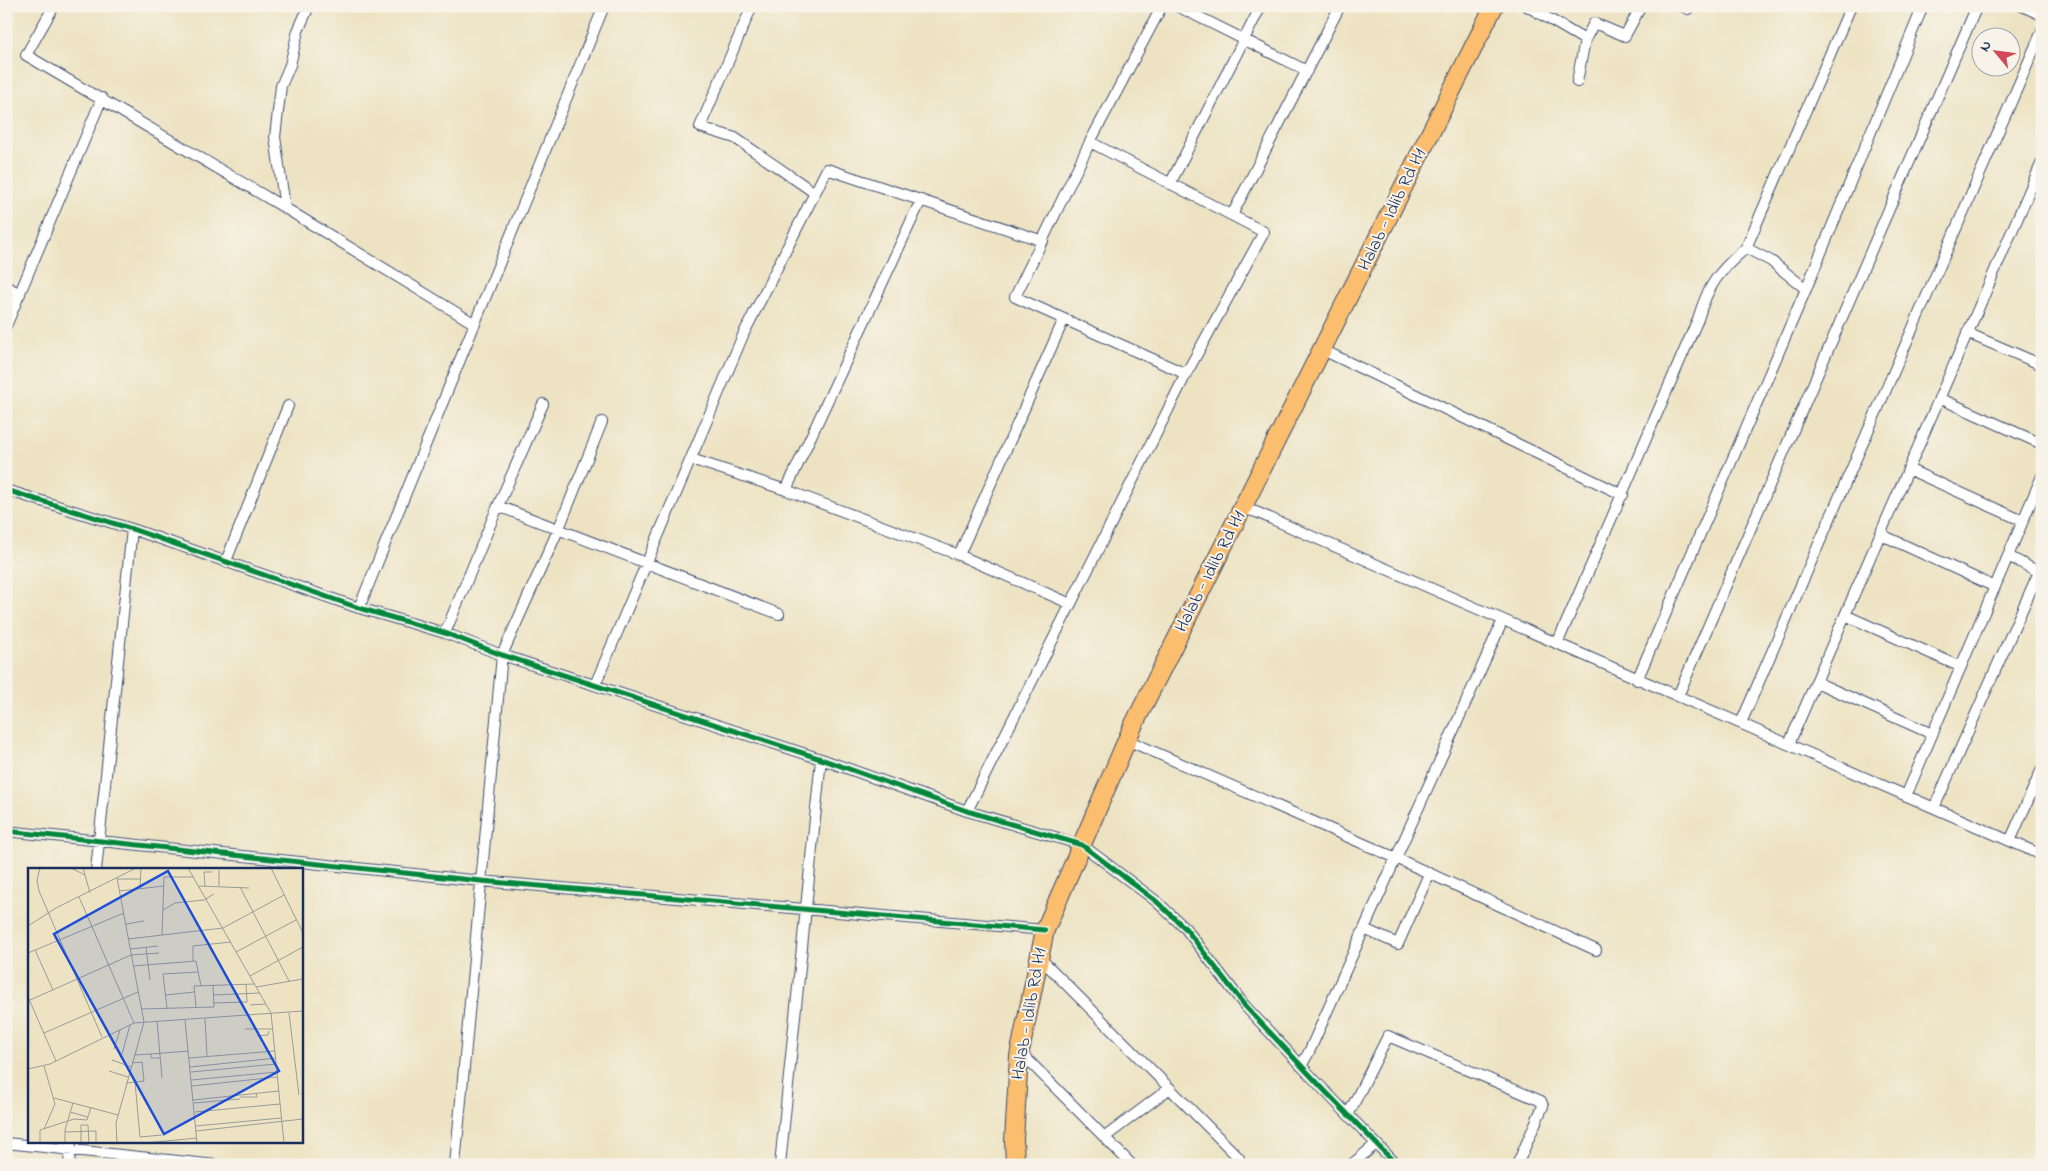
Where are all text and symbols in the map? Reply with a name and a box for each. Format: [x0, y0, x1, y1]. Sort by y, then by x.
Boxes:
north arrow [1970, 28, 2020, 78]
text: N [1974, 37, 1997, 56]
street label: Halab - Idlib Rd H1 [1352, 144, 1434, 276]
street label: Halab - Idlib Rd H1 [1169, 506, 1253, 637]
inset map [28, 868, 302, 1144]
street label: Halab - Idlib Rd H1 [1006, 946, 1054, 1082]

